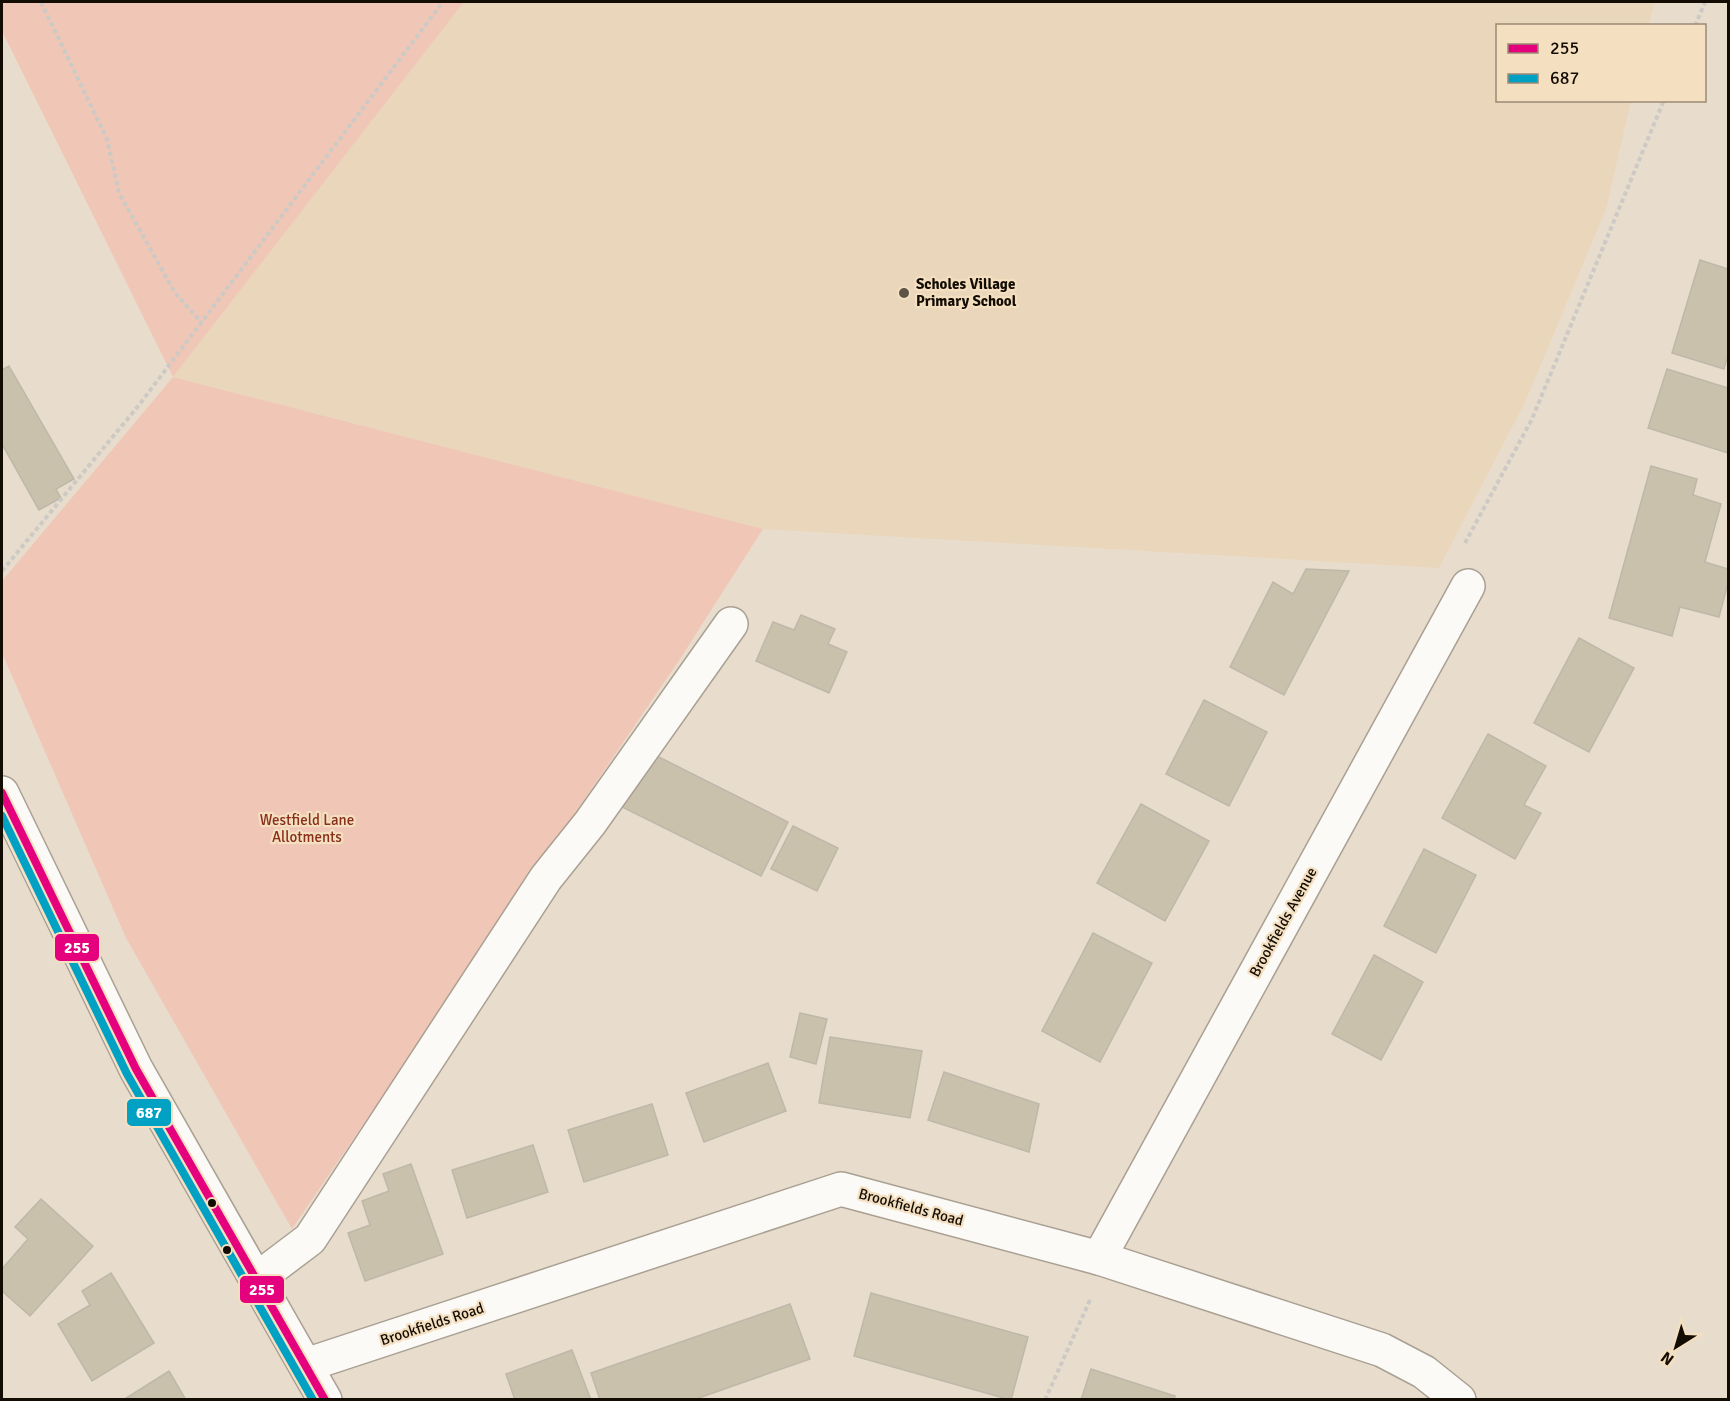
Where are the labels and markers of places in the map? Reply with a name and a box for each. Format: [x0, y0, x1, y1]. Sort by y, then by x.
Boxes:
place label: Scholes Village Primary School [916, 275, 1017, 310]
marker: Scholes Village Primary School [897, 286, 911, 300]
unlabelled marker [206, 1197, 218, 1209]
unlabelled marker [221, 1244, 233, 1256]

